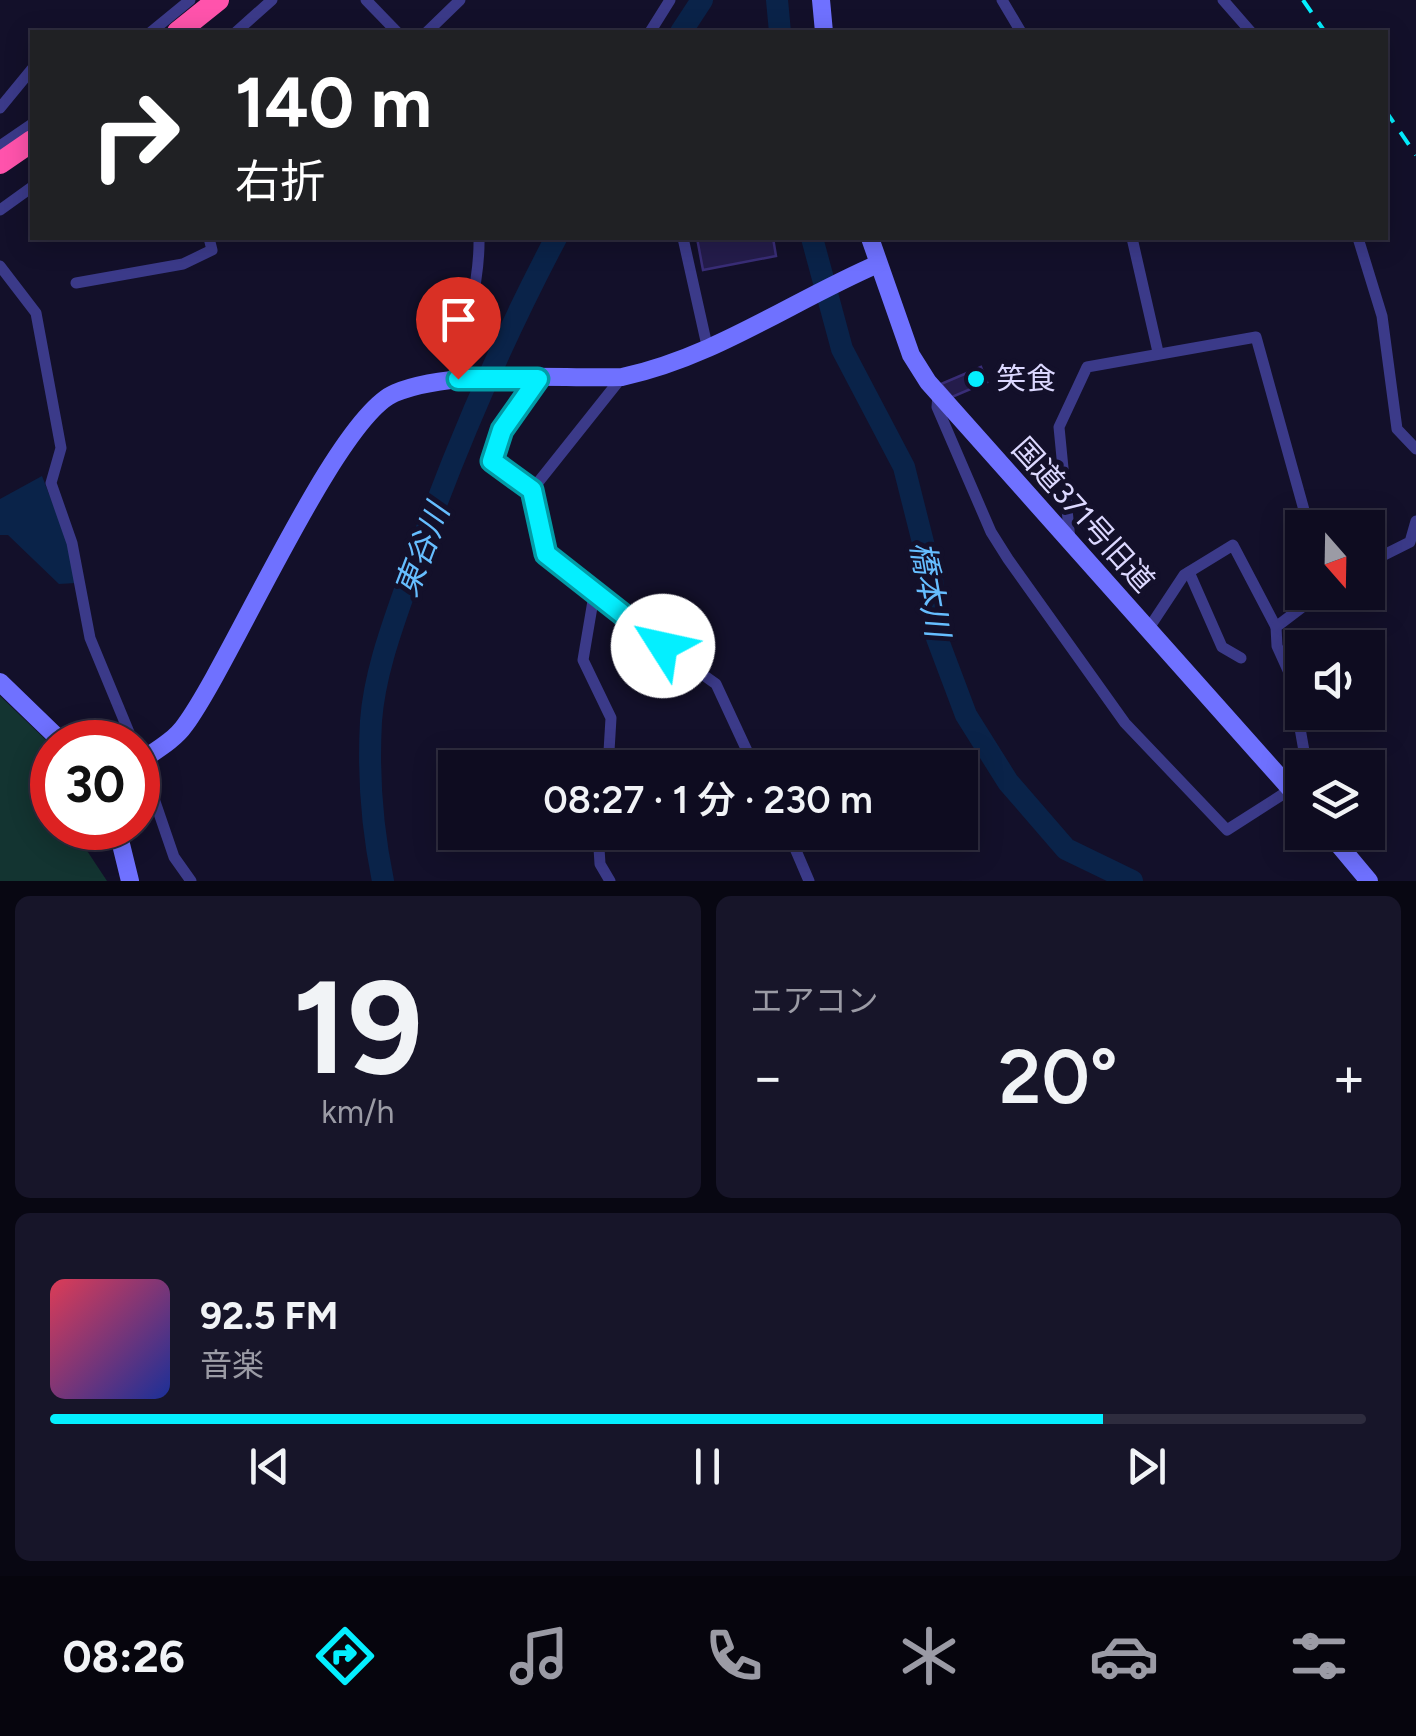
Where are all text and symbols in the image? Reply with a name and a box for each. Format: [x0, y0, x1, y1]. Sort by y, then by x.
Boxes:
text: 140 m [235, 60, 432, 145]
icon: right [70, 70, 200, 200]
text: 右折 [235, 154, 325, 208]
pin [416, 277, 501, 380]
icon: arrive [431, 292, 486, 347]
place label: 笑食 [996, 360, 1056, 397]
marker: 笑食 [965, 368, 987, 390]
street label: 国道371号旧道 [1004, 430, 1162, 599]
water label: 東谷川 [387, 496, 458, 602]
north arrow [1285, 510, 1385, 610]
map controls [1285, 510, 1385, 850]
water label: 橋本川 [903, 538, 958, 643]
position arrow [611, 594, 715, 698]
button: sound [1285, 630, 1385, 730]
speed limit sign: 30 [30, 720, 160, 850]
button: layers [1285, 750, 1385, 850]
text: 08:27 · 1 分 · 230 m [543, 777, 873, 823]
text: 19 [293, 950, 423, 1106]
text: エアコン [751, 982, 879, 1020]
text: 20° [999, 1032, 1118, 1122]
text: − [751, 1044, 785, 1110]
text: + [1332, 1044, 1366, 1110]
text: km/h [321, 1093, 394, 1131]
text: 92.5 FM [200, 1293, 338, 1339]
text: 音楽 [200, 1346, 264, 1384]
icon: previous [242, 1439, 297, 1494]
icon: pause [680, 1439, 735, 1494]
icon: next [1119, 1439, 1174, 1494]
icon: directions [310, 1621, 380, 1691]
icon: music [504, 1621, 574, 1691]
icon: phone [699, 1621, 769, 1691]
icon: climate [894, 1621, 964, 1691]
icon: car [1089, 1621, 1159, 1691]
icon: filters [1284, 1621, 1354, 1691]
text: 08:26 [62, 1629, 185, 1683]

